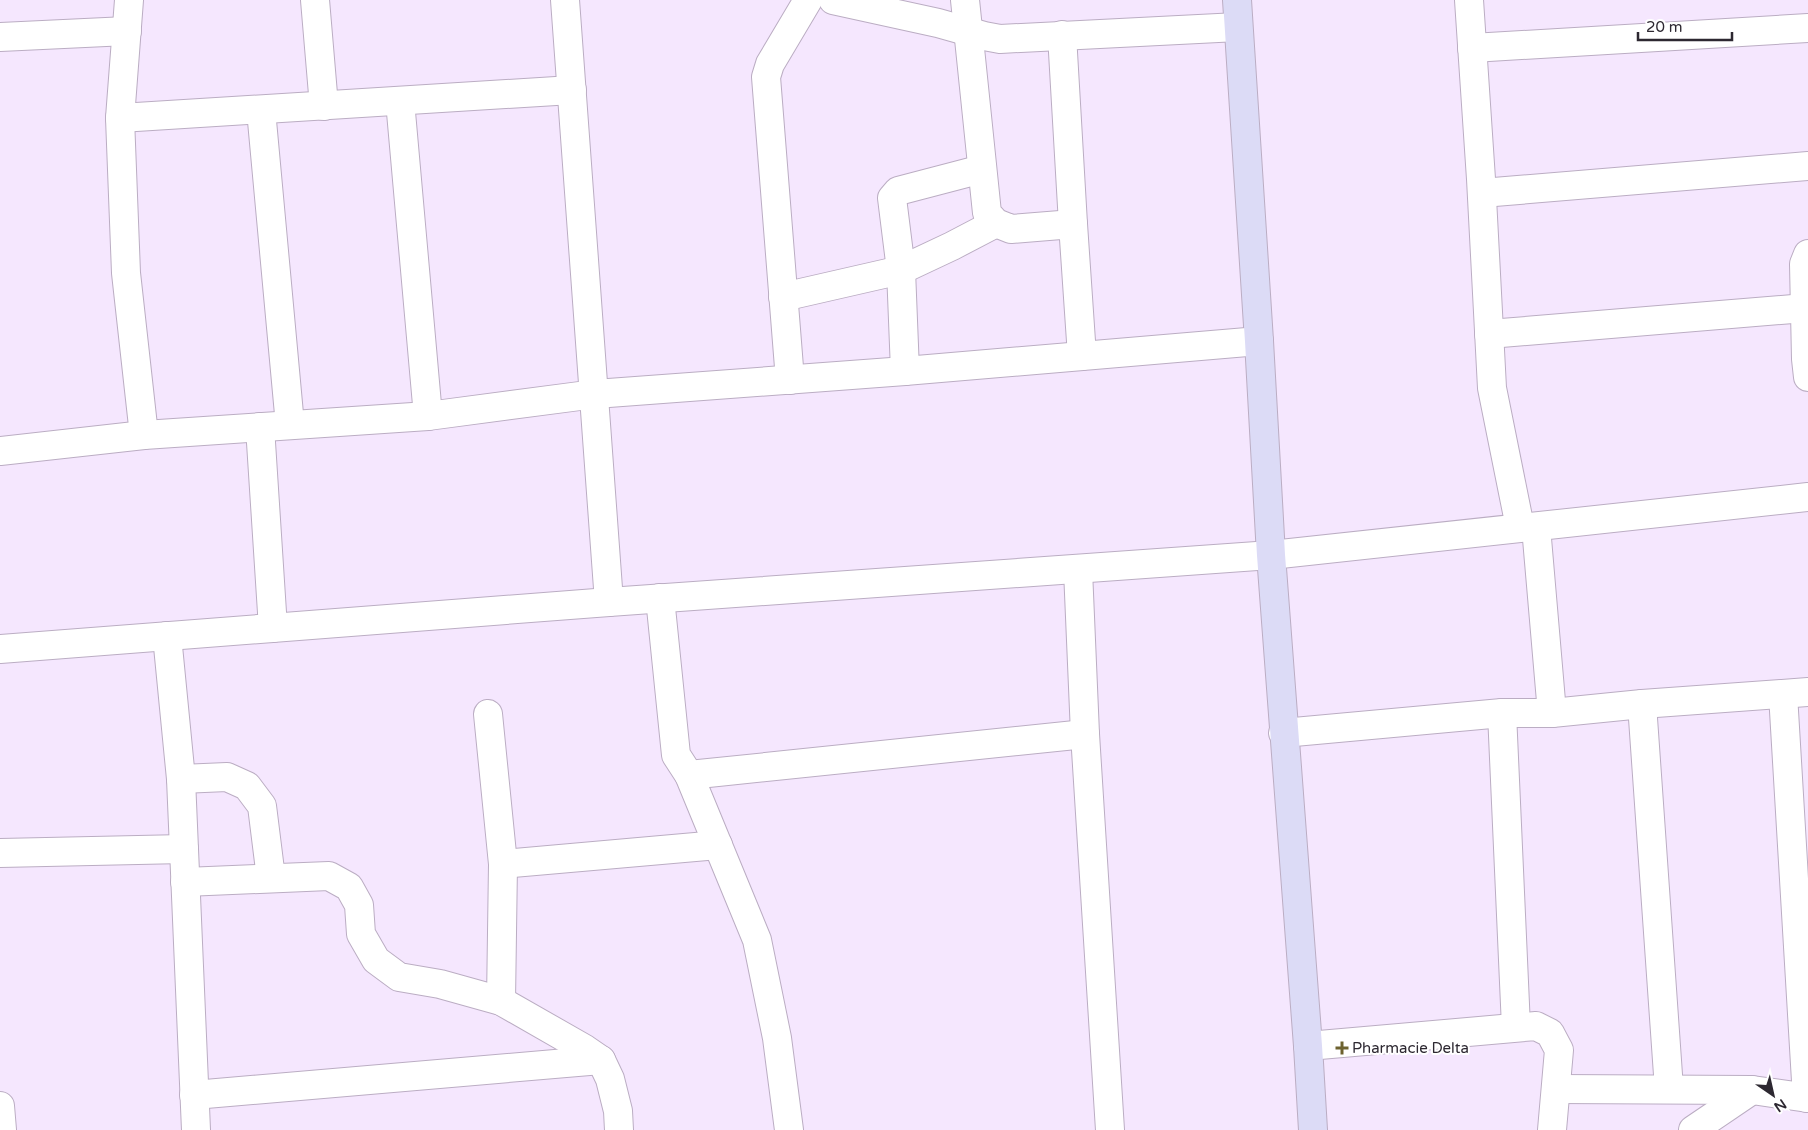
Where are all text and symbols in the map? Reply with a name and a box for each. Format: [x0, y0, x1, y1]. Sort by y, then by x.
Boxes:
scale bar [1638, 10, 1732, 42]
text: 20 m [1646, 18, 1683, 36]
place label: Pharmacie Delta [1352, 1039, 1469, 1057]
marker: Pharmacie Delta [1336, 1042, 1348, 1054]
north arrow [1748, 1070, 1798, 1120]
text: N [1771, 1095, 1789, 1116]

